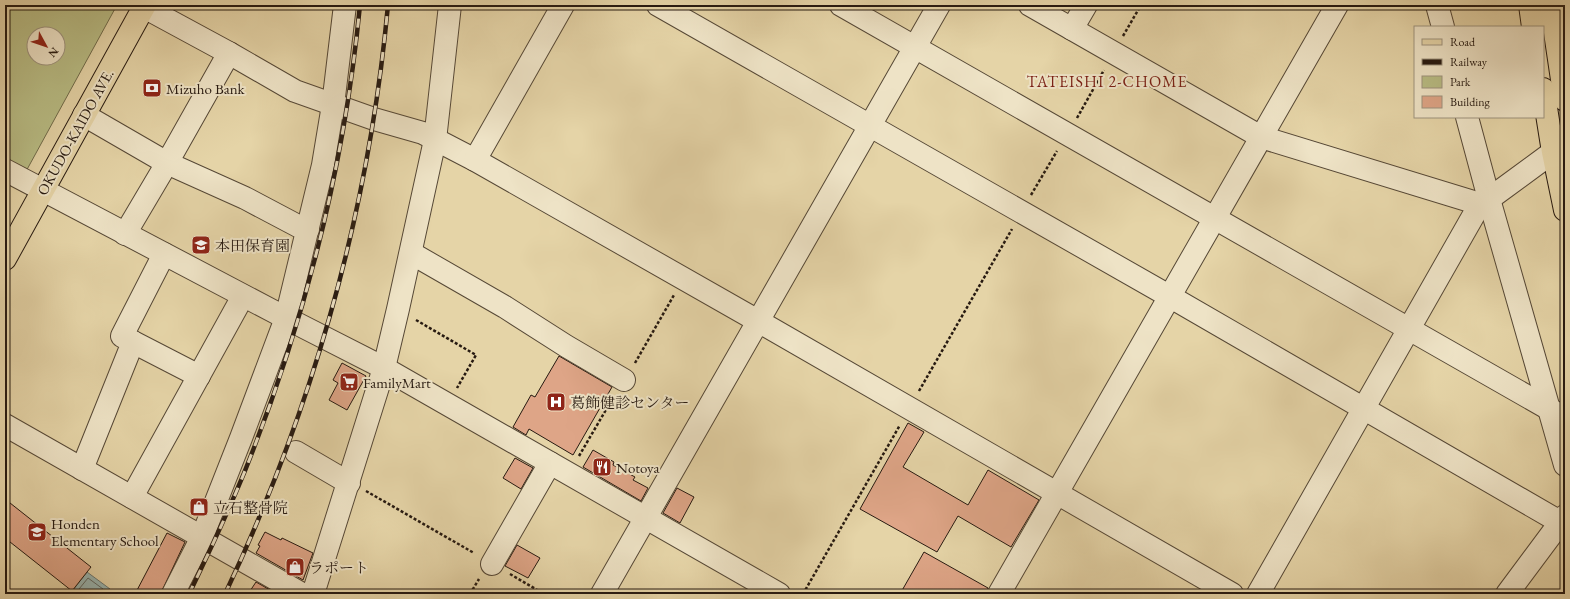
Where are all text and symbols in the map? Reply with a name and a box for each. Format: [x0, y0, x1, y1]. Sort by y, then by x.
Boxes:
north arrow [26, 26, 66, 66]
legend [1414, 26, 1544, 118]
text: Road [1450, 34, 1476, 50]
text: N [45, 45, 62, 60]
text: Railway [1450, 54, 1488, 70]
street label: OKUDO-KAIDO AVE. [32, 66, 118, 198]
district label: TATEISHI 2-CHOME [1026, 71, 1188, 92]
text: Park [1450, 74, 1471, 90]
bank icon: Mizuho Bank [141, 77, 163, 99]
place label: Mizuho Bank [166, 79, 246, 98]
text: Building [1450, 94, 1491, 110]
school or university icon: 本田保育園 [190, 234, 212, 256]
place label: 本田保育園 [215, 236, 290, 255]
supermarket icon: FamilyMart [338, 371, 360, 393]
place label: FamilyMart [363, 373, 431, 392]
hospital icon: 葛飾健診センター [545, 391, 567, 413]
place label: 葛飾健診センター [570, 393, 689, 412]
restaurant icon: Notoya [591, 456, 613, 478]
place label: Notoya [616, 458, 659, 477]
shop icon: 立石整骨院 [188, 496, 210, 518]
place label: 立石整骨院 [213, 498, 288, 517]
place label: Honden Elementary School [51, 514, 159, 550]
school or university icon: Honden Elementary School [26, 521, 48, 543]
shop icon: ラポート [284, 556, 306, 578]
place label: ラポート [309, 558, 369, 577]

